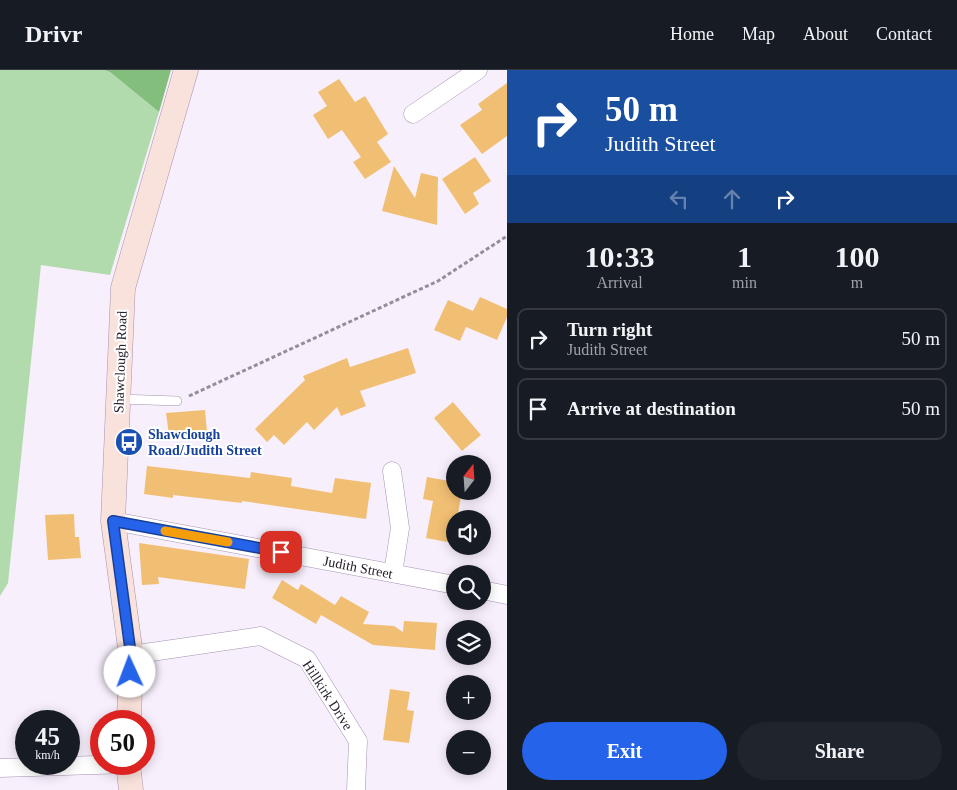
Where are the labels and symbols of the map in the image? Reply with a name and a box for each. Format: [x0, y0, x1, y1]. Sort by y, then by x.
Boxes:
street label: Shawclough Road [111, 311, 130, 413]
bus stop icon: Shawclough Road/Judith Street [114, 427, 144, 457]
place label: Shawclough Road/Judith Street [148, 427, 262, 458]
north arrow [446, 455, 491, 500]
pin [260, 531, 302, 573]
street label: Judith Street [322, 553, 394, 582]
position arrow [103, 645, 155, 697]
street label: Hillkirk Drive [300, 658, 356, 733]
speed limit sign: 50 [90, 710, 155, 775]

